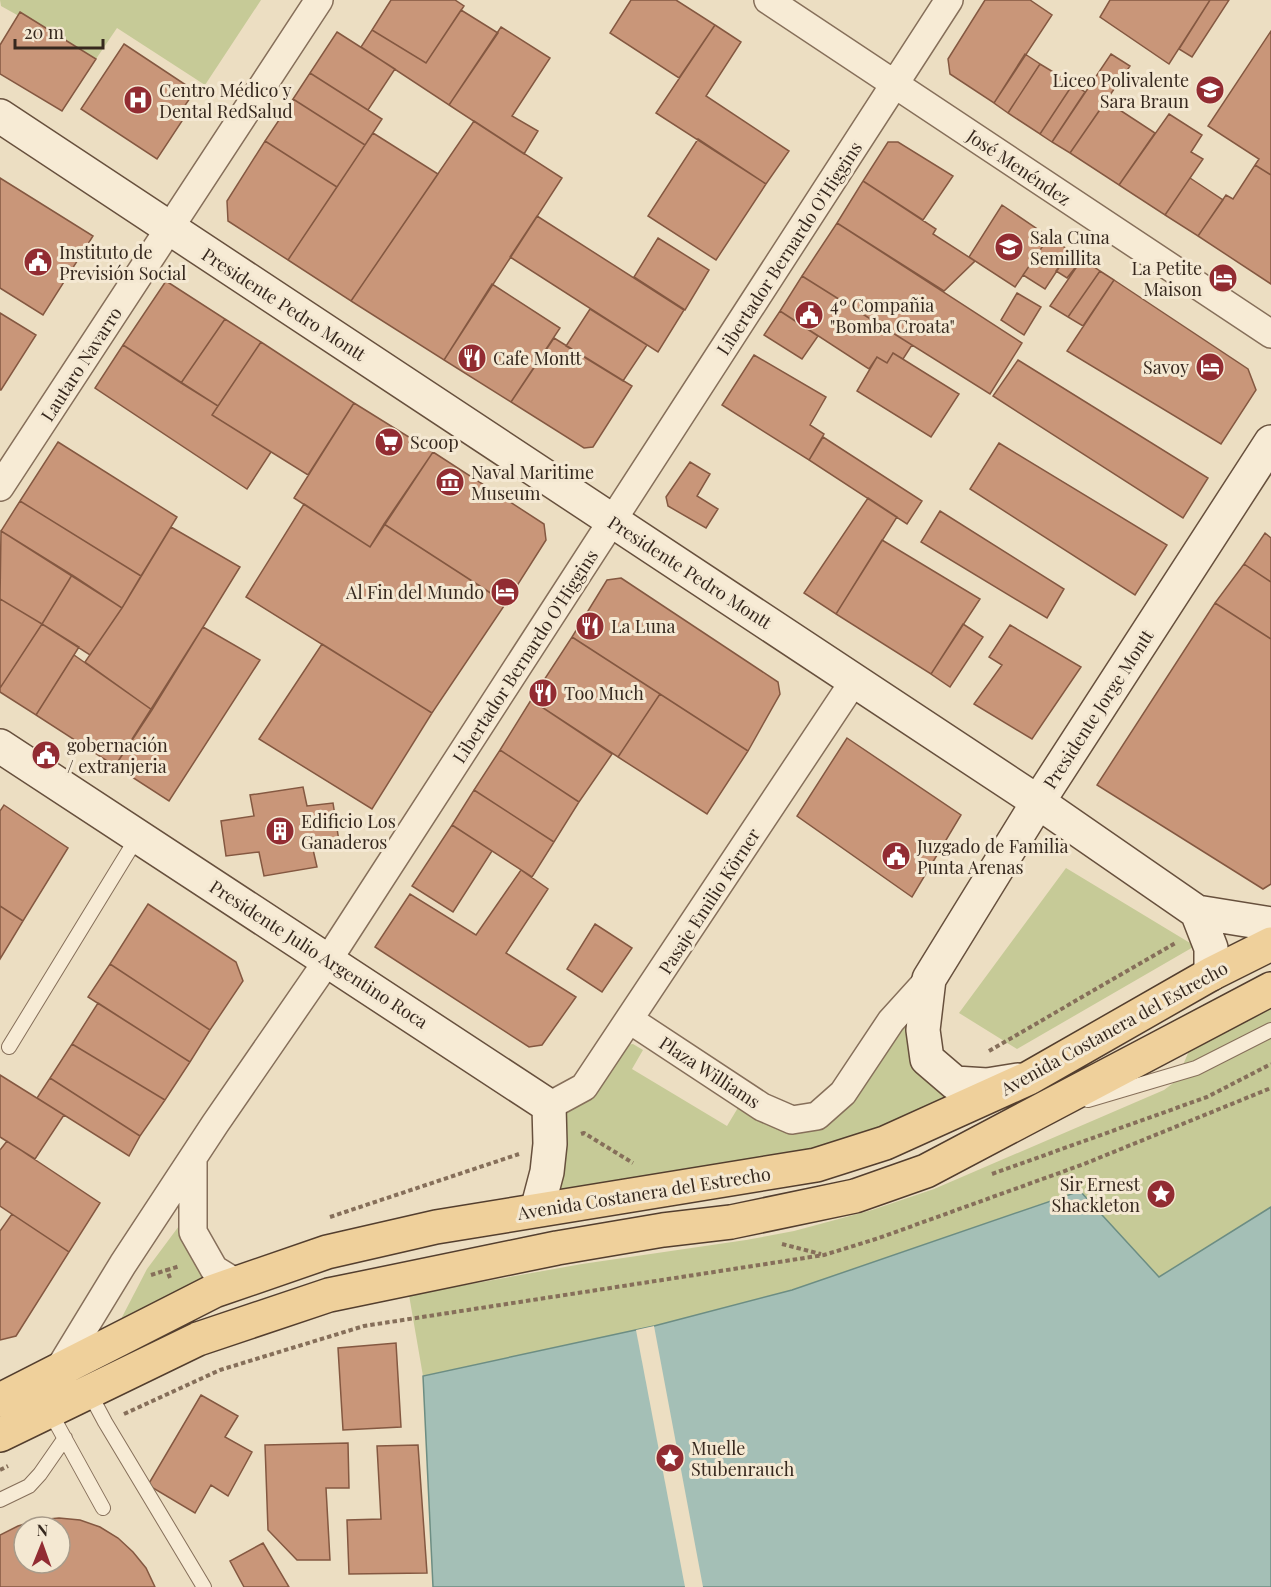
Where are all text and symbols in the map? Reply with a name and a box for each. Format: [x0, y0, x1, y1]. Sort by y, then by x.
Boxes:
scale bar [15, 12, 104, 50]
text: 20 m [24, 20, 64, 44]
place label: Liceo Polivalente Sara Braun [1053, 68, 1189, 113]
school or university icon: Liceo Polivalente Sara Braun [1194, 74, 1226, 106]
place label: Centro Médico y Dental RedSalud [159, 78, 293, 123]
hospital icon: Centro Médico y Dental RedSalud [122, 84, 154, 116]
street label: José Menéndez [962, 123, 1076, 211]
street label: Libertador Bernardo O'Higgins [711, 137, 867, 359]
place label: Sala Cuna Semillita [1030, 225, 1110, 270]
school or university icon: Sala Cuna Semillita [993, 231, 1025, 263]
place label: Instituto de Previsión Social [59, 240, 186, 285]
street label: Presidente Pedro Montt [197, 242, 371, 366]
public building icon: Instituto de Previsión Social [22, 246, 54, 278]
place label: La Petite Maison [1132, 256, 1202, 301]
hotel icon: La Petite Maison [1207, 262, 1239, 294]
place label: 4º Compañia "Bomba Croata" [830, 293, 955, 338]
public building icon: 4º Compañia "Bomba Croata" [793, 299, 825, 331]
street label: Lautaro Navarro [35, 302, 127, 426]
restaurant icon: Cafe Montt [456, 342, 488, 374]
place label: Cafe Montt [493, 346, 582, 370]
hotel icon: Savoy [1194, 351, 1226, 383]
place label: Savoy [1143, 355, 1189, 379]
supermarket icon: Scoop [373, 426, 405, 458]
place label: Scoop [410, 430, 459, 454]
place label: Naval Maritime Museum [471, 460, 594, 505]
museum icon: Naval Maritime Museum [434, 466, 466, 498]
street label: Presidente Pedro Montt [603, 510, 777, 634]
street label: Libertador Bernardo O'Higgins [447, 545, 603, 767]
hotel icon: Al Fin del Mundo [489, 576, 521, 608]
place label: Al Fin del Mundo [345, 580, 484, 604]
restaurant icon: La Luna [574, 610, 606, 642]
place label: La Luna [611, 614, 676, 638]
street label: Presidente Jorge Montt [1038, 624, 1159, 793]
restaurant icon: Too Much [527, 677, 559, 709]
place label: Too Much [564, 681, 644, 705]
place label: gobernación / extranjeria [67, 733, 168, 778]
public building icon: gobernación / extranjeria [30, 739, 62, 771]
place label: Edificio Los Ganaderos [301, 809, 396, 854]
building icon: Edificio Los Ganaderos [264, 815, 296, 847]
street label: Pasaje Emilio Körner [653, 823, 765, 979]
place label: Juzgado de Familia Punta Arenas [916, 834, 1068, 879]
public building icon: Juzgado de Familia Punta Arenas [880, 840, 912, 872]
street label: Presidente Julio Argentino Roca [205, 874, 433, 1034]
street label: Avenida Costanera del Estrecho [995, 955, 1232, 1101]
street label: Plaza Williams [655, 1031, 765, 1113]
street label: Avenida Costanera del Estrecho [515, 1161, 772, 1225]
place label: Sir Ernest Shackleton [1052, 1172, 1141, 1217]
place icon: Sir Ernest Shackleton [1145, 1178, 1177, 1210]
place label: Muelle Stubenrauch [691, 1436, 795, 1481]
place icon: Muelle Stubenrauch [654, 1442, 686, 1474]
north arrow [12, 1515, 72, 1575]
text: N [36, 1519, 49, 1540]

